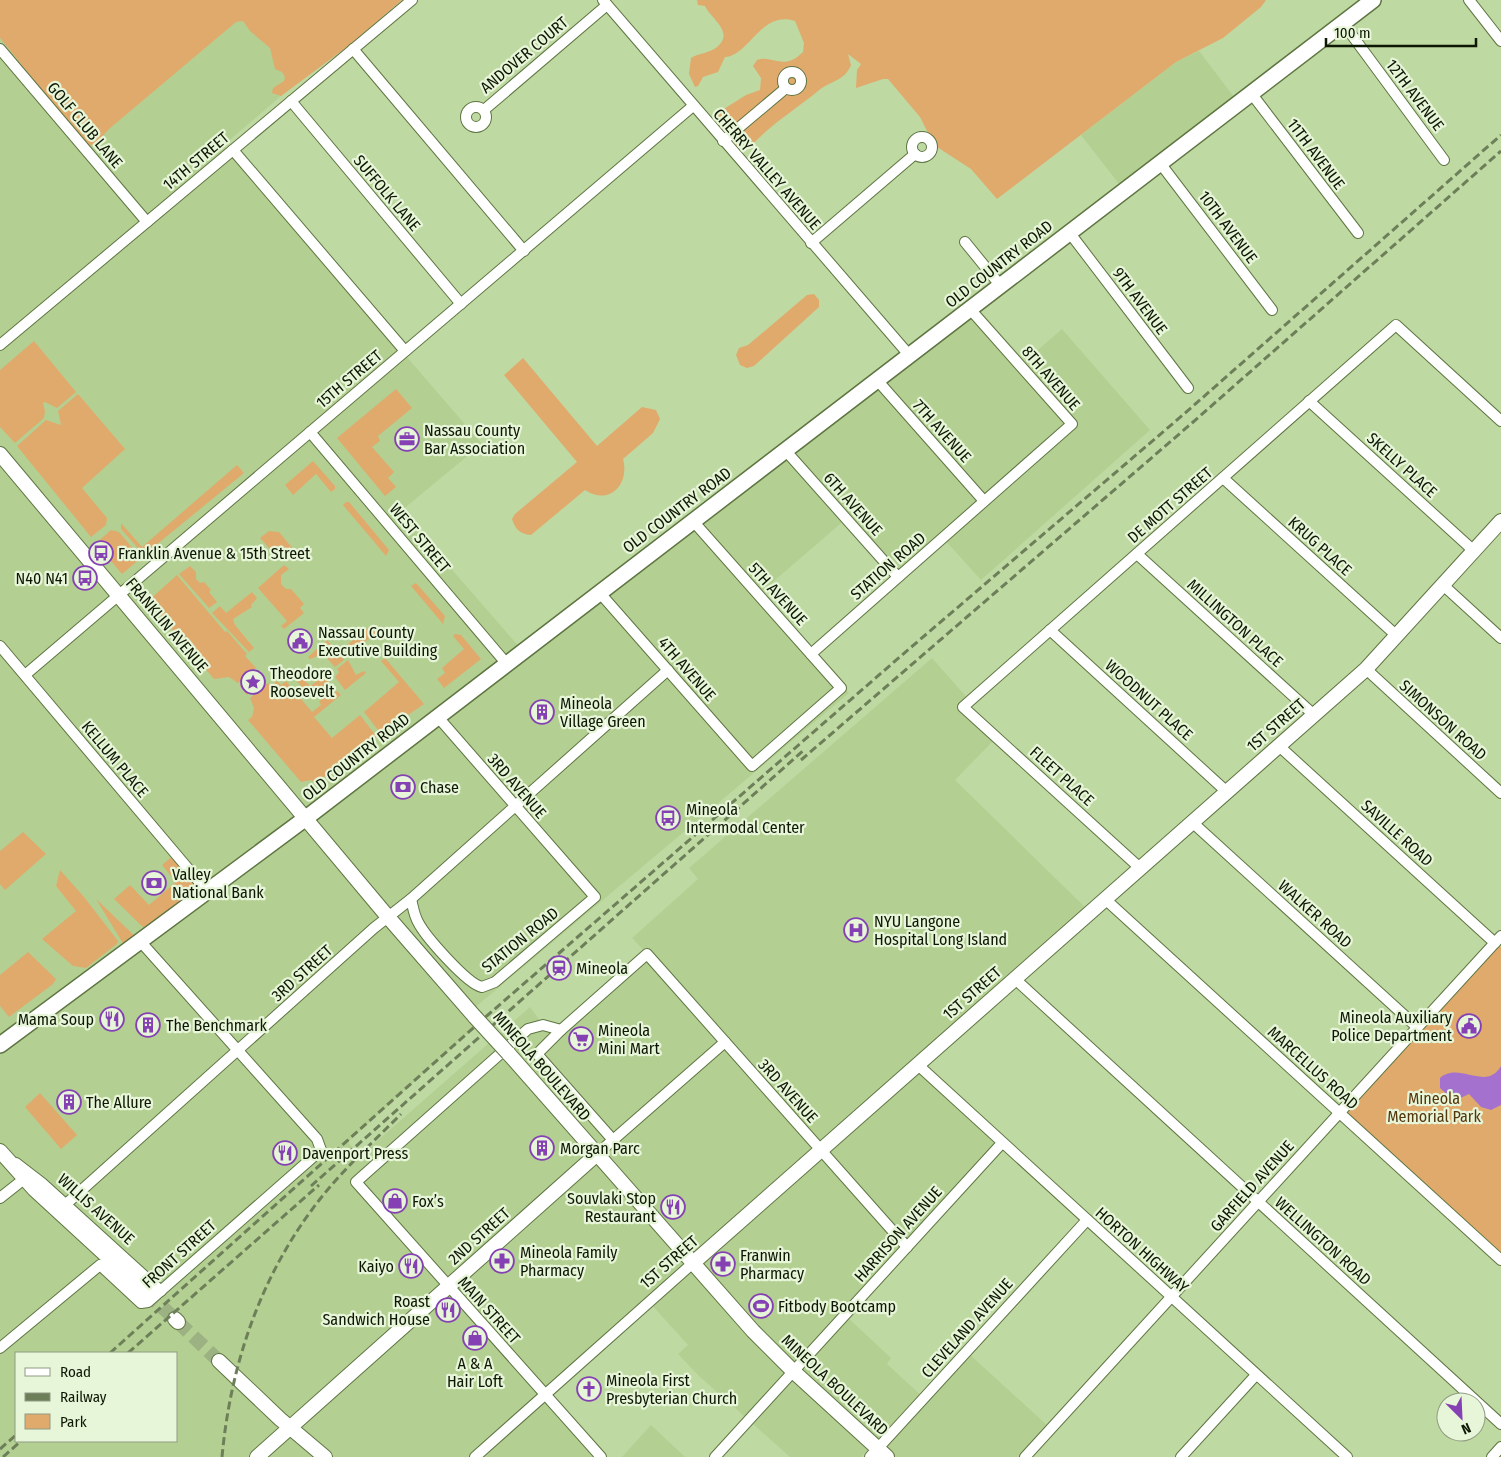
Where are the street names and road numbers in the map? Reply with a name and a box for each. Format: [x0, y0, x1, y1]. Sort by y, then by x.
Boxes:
street label: ANDOVER COURT [476, 12, 572, 97]
street label: 12TH AVENUE [1382, 56, 1448, 134]
street label: GOLF CLUB LANE [43, 78, 127, 172]
street label: CHERRY VALLEY AVENUE [709, 105, 825, 233]
street label: 11TH AVENUE [1283, 115, 1349, 193]
street label: 14TH STREET [159, 128, 233, 194]
street label: SUFFOLK LANE [350, 151, 424, 235]
street label: 10TH AVENUE [1195, 187, 1261, 267]
street label: OLD COUNTRY ROAD [942, 216, 1056, 312]
street label: 9TH AVENUE [1109, 264, 1171, 338]
street label: 8TH AVENUE [1018, 342, 1084, 414]
street label: 15TH STREET [312, 346, 386, 412]
street label: 7TH AVENUE [909, 396, 975, 466]
street label: SKELLY PLACE [1363, 429, 1441, 501]
street label: OLD COUNTRY ROAD [619, 463, 735, 557]
street label: DE MOTT STREET [1124, 463, 1217, 547]
street label: 6TH AVENUE [820, 468, 886, 540]
street label: WEST STREET [386, 500, 455, 577]
street label: KRUG PLACE [1284, 513, 1356, 579]
street label: STATION ROAD [847, 528, 929, 604]
street label: 5TH AVENUE [745, 559, 811, 629]
street label: FRANKLIN AVENUE [122, 574, 212, 676]
street label: MILLINGTON PLACE [1183, 575, 1287, 671]
street label: 4TH AVENUE [654, 633, 720, 705]
street label: WOODNUT PLACE [1101, 656, 1197, 744]
street label: SIMONSON ROAD [1395, 676, 1491, 764]
street label: 1ST STREET [1243, 694, 1310, 756]
street label: OLD COUNTRY ROAD [299, 709, 413, 805]
street label: KELLUM PLACE [78, 717, 152, 801]
street label: FLEET PLACE [1026, 742, 1098, 810]
street label: 3RD AVENUE [484, 750, 550, 822]
street label: SAVILLE ROAD [1357, 796, 1437, 870]
street label: WALKER ROAD [1274, 876, 1356, 952]
street label: STATION ROAD [478, 903, 562, 977]
street label: 3RD STREET [268, 940, 337, 1005]
street label: 1ST STREET [939, 962, 1006, 1024]
street label: MINEOLA BOULEVARD [489, 1007, 595, 1125]
street label: MARCELLUS ROAD [1264, 1022, 1362, 1114]
street label: 3RD AVENUE [754, 1055, 822, 1127]
street label: GARFIELD AVENUE [1206, 1137, 1298, 1235]
street label: WILLIS AVENUE [54, 1170, 138, 1248]
street label: HARRISON AVENUE [850, 1182, 946, 1286]
street label: WELLINGTON ROAD [1271, 1193, 1375, 1289]
street label: 2ND STREET [444, 1203, 514, 1268]
street label: HORTON HIGHWAY [1091, 1203, 1193, 1297]
street label: FRONT STREET [138, 1216, 220, 1292]
street label: 1ST STREET [636, 1231, 703, 1293]
street label: MAIN STREET [454, 1273, 524, 1348]
street label: CLEVELAND AVENUE [917, 1274, 1017, 1382]
street label: MINEOLA BOULEVARD [778, 1331, 892, 1439]

